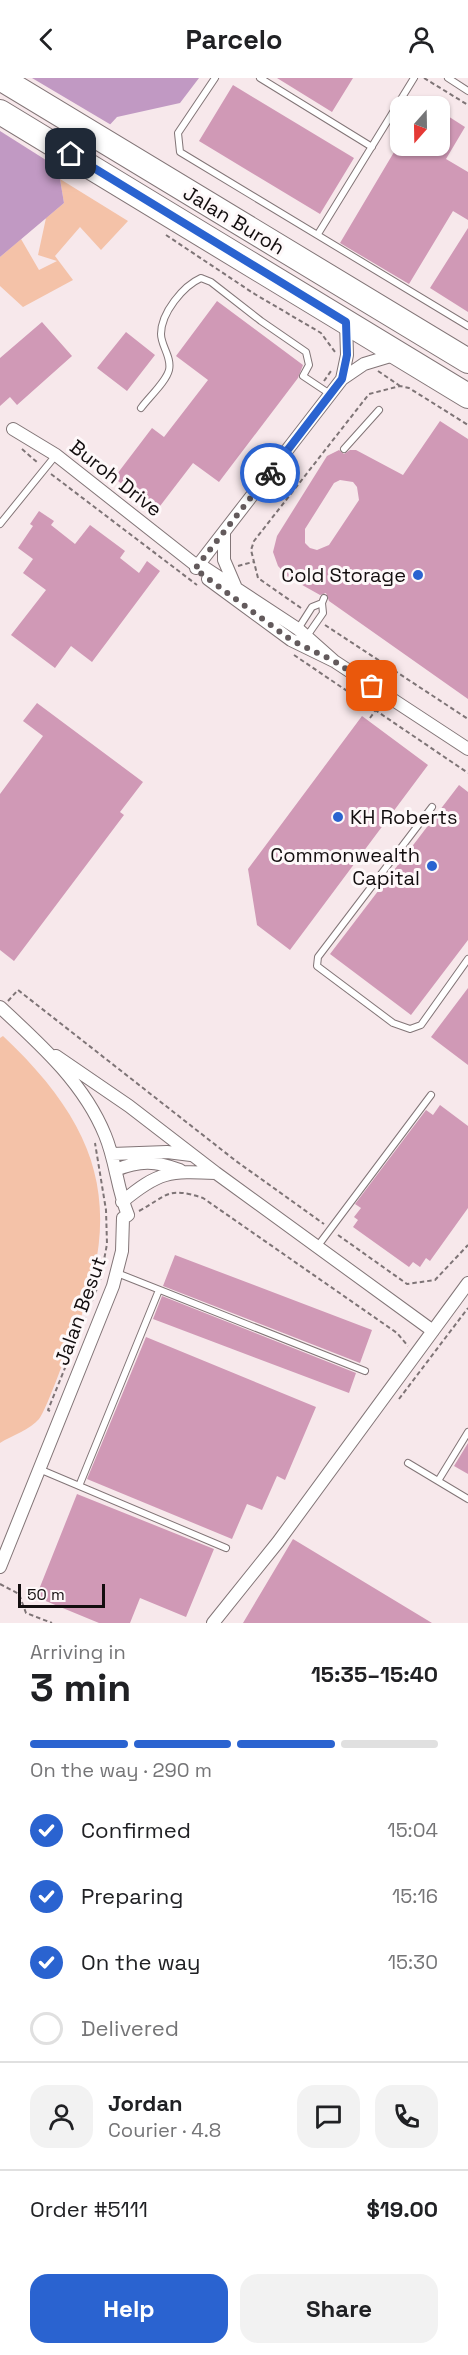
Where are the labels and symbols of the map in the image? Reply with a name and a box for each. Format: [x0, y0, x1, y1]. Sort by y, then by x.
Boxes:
north arrow [390, 96, 450, 156]
pin [45, 128, 96, 179]
street label: Jalan Buroh [178, 180, 290, 260]
street label: Buroh Drive [65, 434, 167, 522]
courier [240, 443, 300, 503]
place label: Cold Storage [281, 562, 406, 588]
marker: Cold Storage [411, 568, 425, 582]
pin [346, 660, 397, 711]
place label: KH Roberts [350, 804, 457, 830]
marker: KH Roberts [331, 810, 345, 824]
place label: Commonwealth Capital [270, 842, 420, 891]
marker: Commonwealth Capital [425, 859, 439, 873]
street label: Jalan Besut [48, 1253, 112, 1369]
scale bar [18, 1581, 105, 1608]

